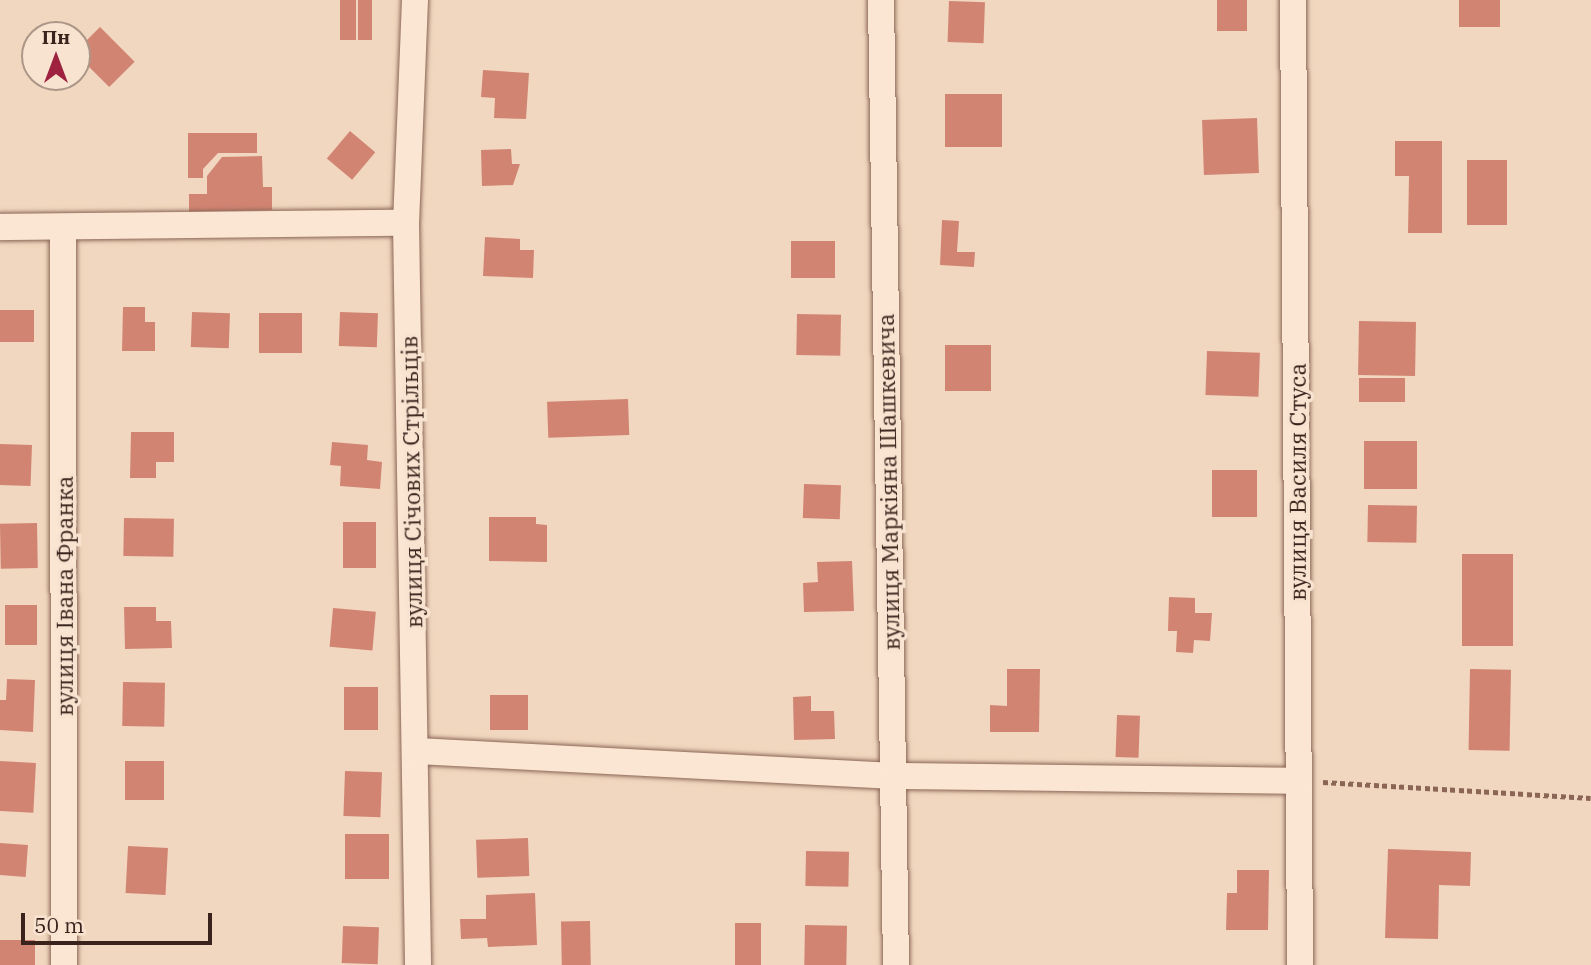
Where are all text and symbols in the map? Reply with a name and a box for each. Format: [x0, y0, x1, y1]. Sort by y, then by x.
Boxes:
north arrow [21, 21, 91, 91]
text: Пн [42, 25, 70, 49]
street label: вулиця Маркіяна Шашкевича [871, 313, 905, 651]
street label: вулиця Січових Стрільців [395, 335, 427, 629]
street label: вулиця Василя Стуса [1283, 363, 1311, 601]
street label: вулиця Івана Франка [50, 476, 78, 716]
scale bar [24, 898, 215, 942]
text: 50 m [34, 911, 84, 939]

